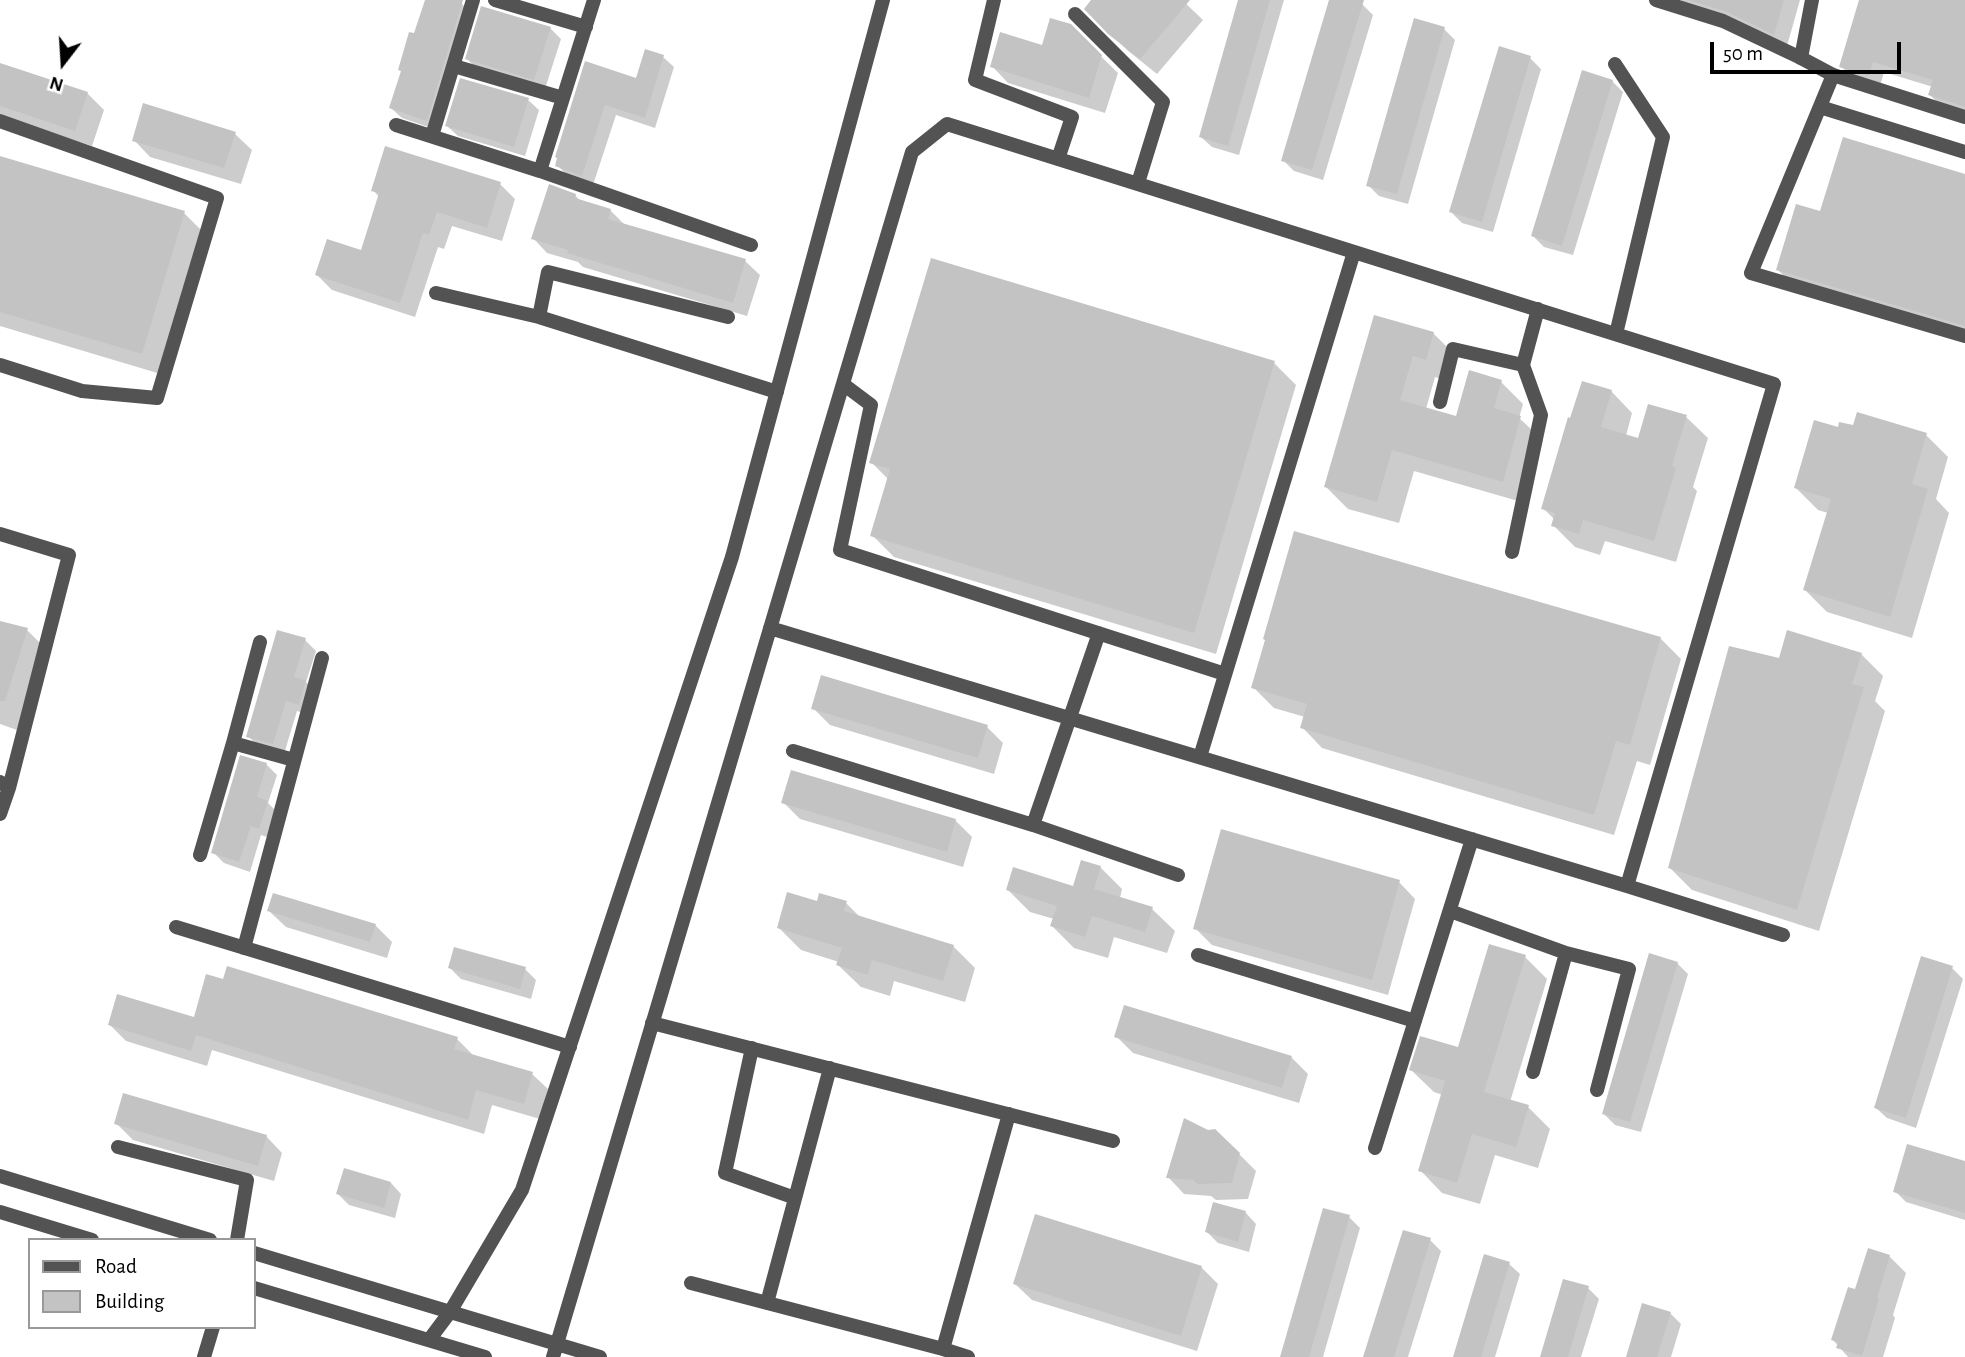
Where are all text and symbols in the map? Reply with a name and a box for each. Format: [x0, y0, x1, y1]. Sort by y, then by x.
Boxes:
north arrow [28, 28, 98, 98]
scale bar [1713, 28, 1904, 72]
text: 50 m [1723, 43, 1763, 64]
text: N [48, 73, 66, 95]
legend [28, 1238, 256, 1329]
text: Road [95, 1256, 137, 1277]
text: Building [95, 1291, 164, 1312]

